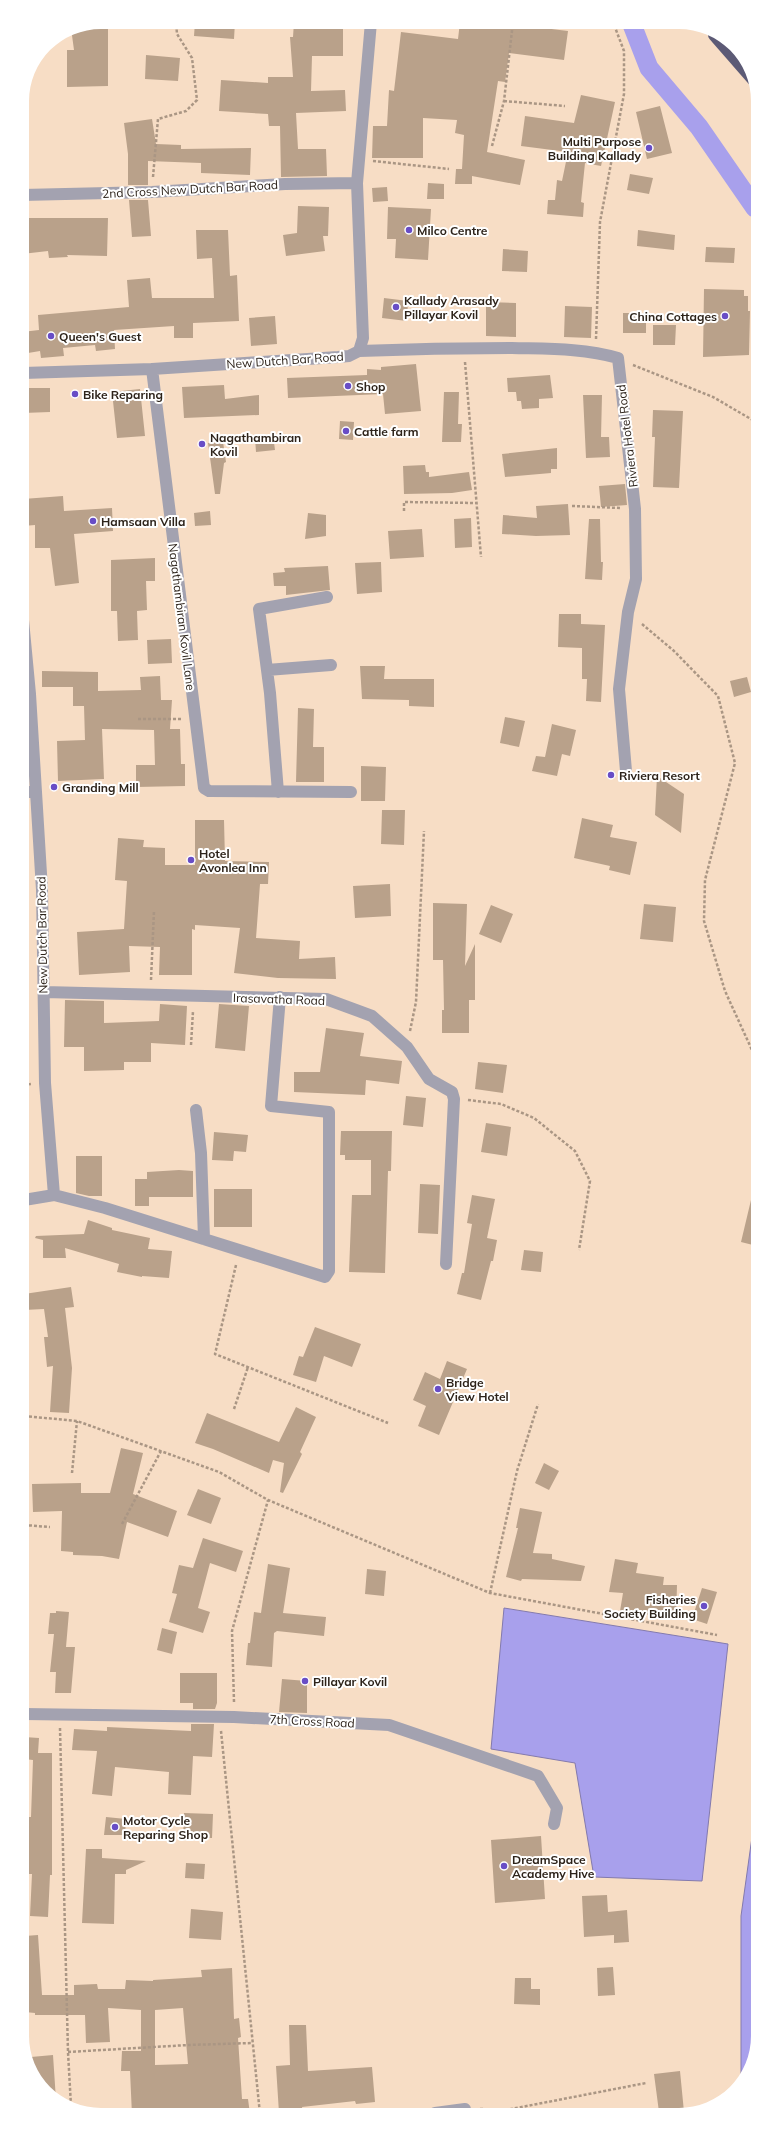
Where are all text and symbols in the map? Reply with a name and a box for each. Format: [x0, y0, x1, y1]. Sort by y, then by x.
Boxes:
place label: Multi Purpose Building Kallady [548, 134, 641, 163]
marker: Multi Purpose Building Kallady [644, 143, 654, 153]
street label: 2nd Cross New Dutch Bar Road [102, 177, 278, 201]
place label: Milco Centre [417, 223, 488, 238]
marker: Milco Centre [404, 225, 414, 235]
place label: Kallady Arasady Pillayar Kovil [404, 293, 499, 322]
marker: Kallady Arasady Pillayar Kovil [391, 302, 401, 312]
place label: China Cottages [629, 309, 717, 324]
marker: China Cottages [720, 311, 730, 321]
place label: Queen's Guest [59, 329, 142, 344]
marker: Queen's Guest [46, 331, 56, 341]
street label: New Dutch Bar Road [226, 348, 344, 372]
place label: Shop [356, 379, 386, 394]
marker: Shop [343, 381, 353, 391]
street label: Riviera Hotel Road [613, 384, 641, 488]
place label: Bike Reparing [83, 387, 163, 402]
marker: Bike Reparing [70, 389, 80, 399]
place label: Cattle farm [354, 424, 419, 439]
marker: Cattle farm [341, 426, 351, 436]
place label: Nagathambiran Kovil [210, 430, 301, 459]
marker: Nagathambiran Kovil [197, 439, 207, 449]
place label: Hamsaan Villa [101, 514, 185, 529]
marker: Hamsaan Villa [88, 516, 98, 526]
street label: Nagathambiran Kovil Lane [166, 543, 198, 691]
place label: Riviera Resort [619, 768, 700, 783]
marker: Riviera Resort [606, 770, 616, 780]
place label: Granding Mill [62, 780, 139, 795]
marker: Granding Mill [49, 782, 59, 792]
place label: Hotel Avonlea Inn [199, 846, 267, 875]
marker: Hotel Avonlea Inn [186, 855, 196, 865]
street label: New Dutch Bar Road [33, 876, 51, 994]
street label: Irasavatha Road [233, 990, 325, 1008]
place label: Bridge View Hotel [445, 1375, 509, 1404]
marker: Bridge View Hotel [433, 1384, 443, 1394]
place label: Fisheries Society Building [604, 1592, 696, 1621]
marker: Fisheries Society Building [699, 1601, 709, 1611]
place label: Pillayar Kovil [313, 1674, 387, 1689]
marker: Pillayar Kovil [300, 1676, 310, 1686]
street label: 7th Cross Road [269, 1711, 355, 1731]
place label: Motor Cycle Reparing Shop [123, 1813, 208, 1842]
marker: Motor Cycle Reparing Shop [110, 1822, 120, 1832]
place label: DreamSpace Academy Hive [512, 1852, 595, 1881]
marker: DreamSpace Academy Hive [499, 1861, 509, 1871]

